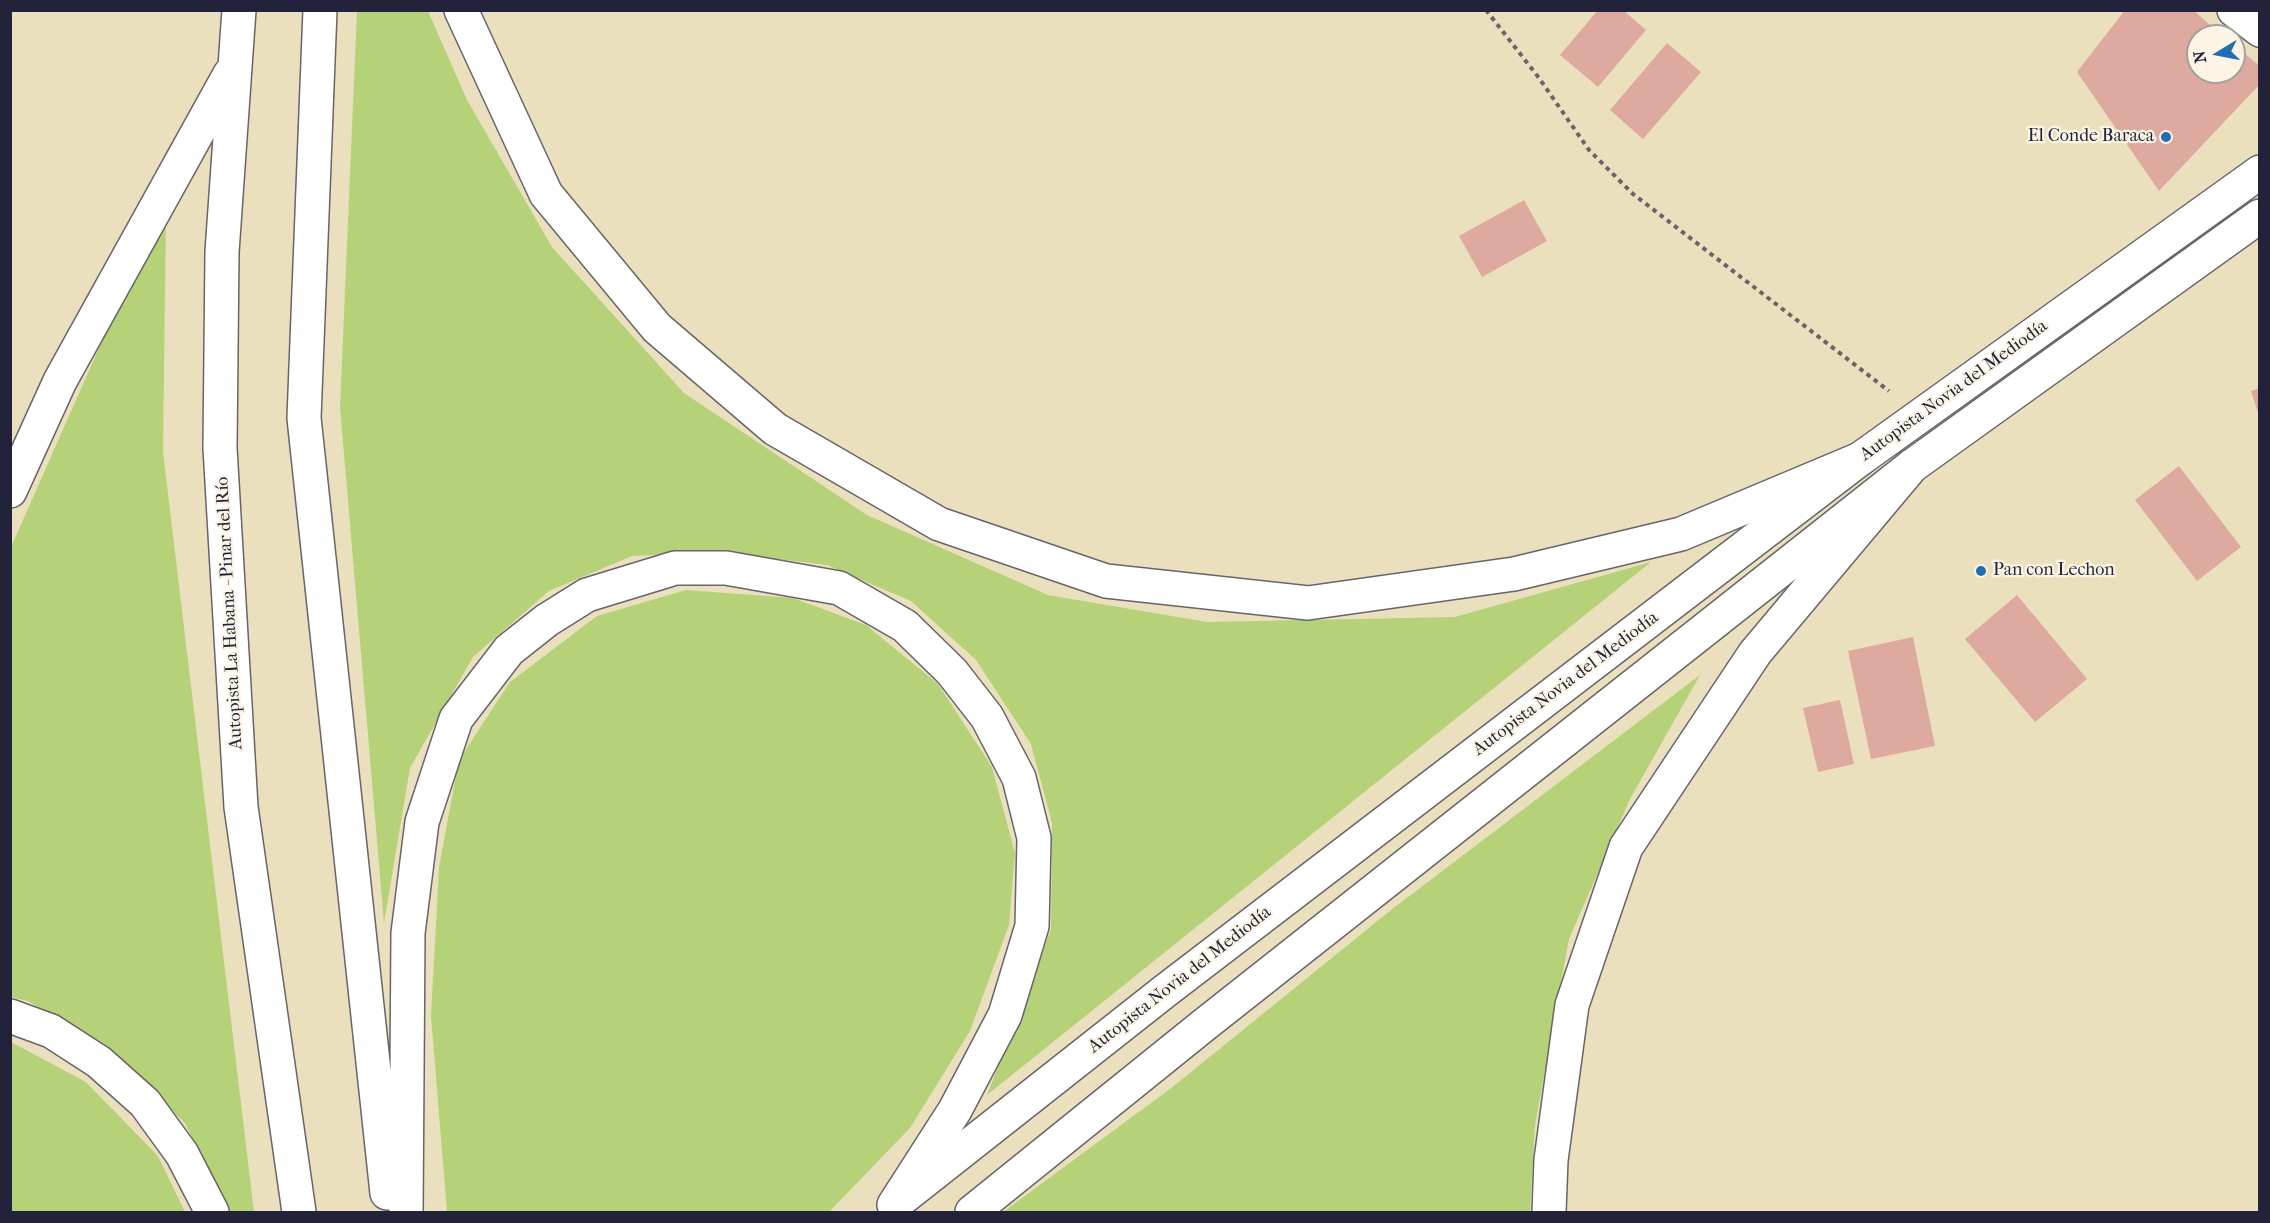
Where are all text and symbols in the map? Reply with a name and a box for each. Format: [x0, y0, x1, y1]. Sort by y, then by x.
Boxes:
north arrow [2186, 24, 2246, 84]
text: N [2189, 49, 2210, 65]
place label: El Conde Baraca [2028, 126, 2154, 148]
marker: El Conde Baraca [2159, 130, 2173, 144]
street label: Autopista Novia del Mediodía [1856, 316, 2052, 466]
street label: Autopista La Habana - Pinar del Río [212, 476, 248, 750]
place label: Pan con Lechon [1993, 560, 2115, 582]
marker: Pan con Lechon [1974, 564, 1988, 578]
street label: Autopista Novia del Mediodía [1469, 607, 1663, 761]
street label: Autopista Novia del Mediodía [1084, 902, 1276, 1058]

